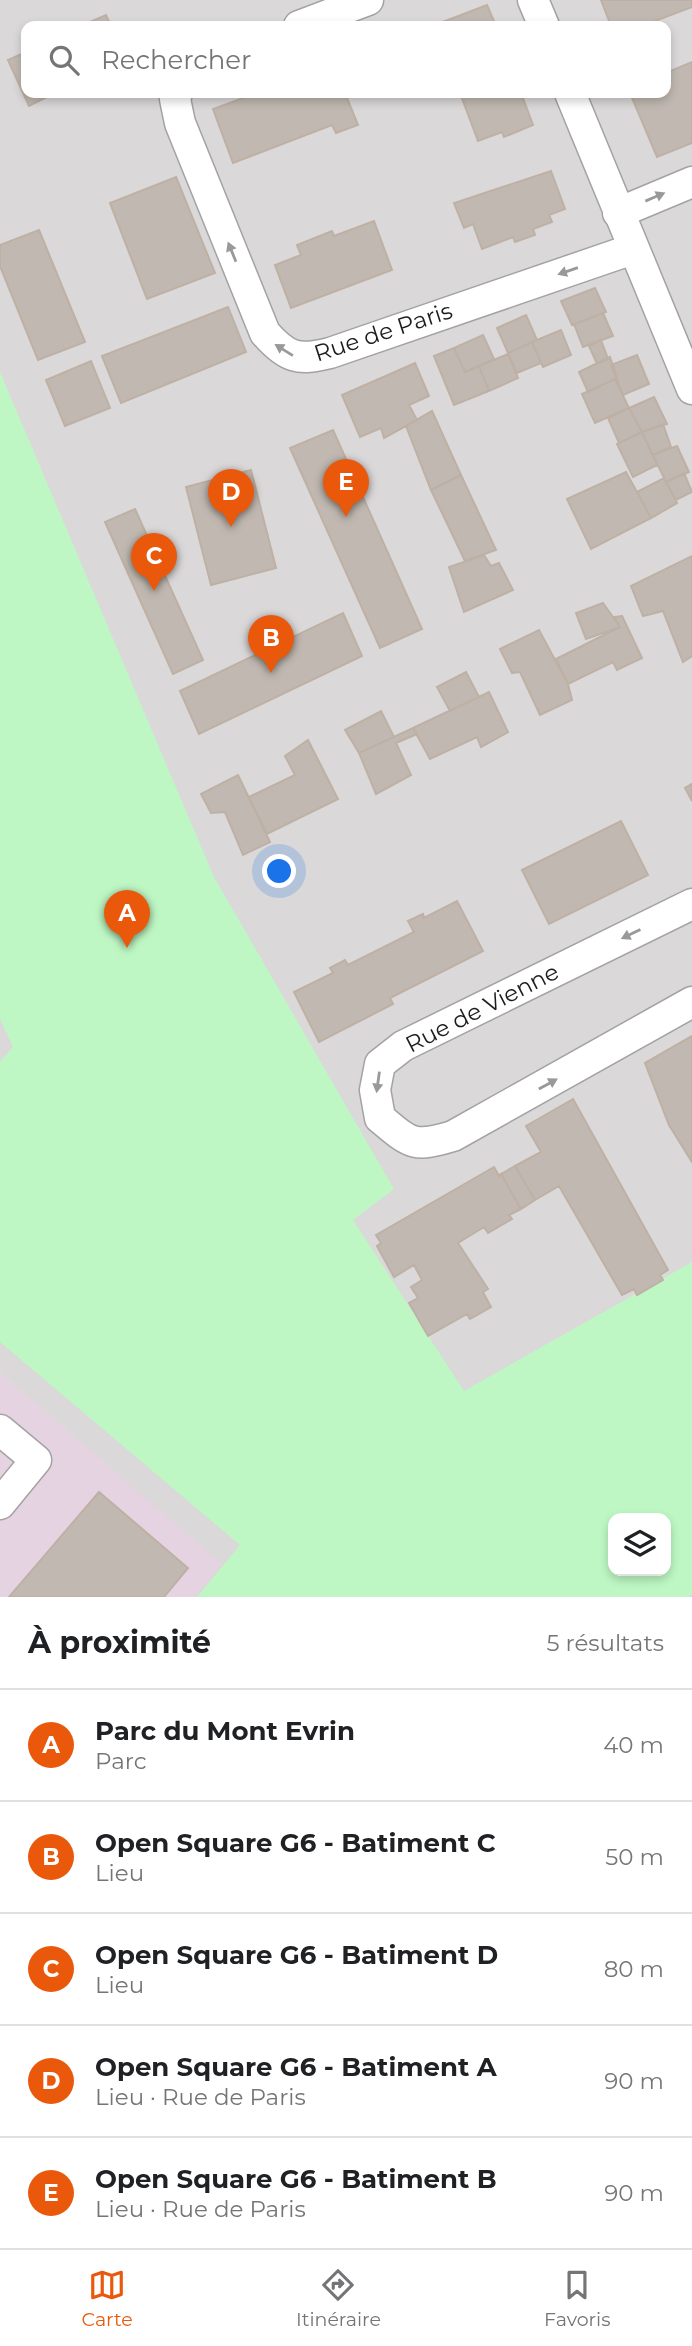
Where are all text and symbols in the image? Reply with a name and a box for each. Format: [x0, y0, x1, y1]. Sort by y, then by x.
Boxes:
search box [21, 21, 671, 98]
icon: search [45, 41, 83, 79]
text: Rechercher [101, 44, 251, 76]
one-way arrow [645, 192, 666, 203]
one-way arrow [226, 241, 237, 262]
one-way arrow [558, 266, 579, 277]
street label: Rue de Paris [310, 296, 456, 368]
one-way arrow [274, 343, 294, 356]
pin: E [323, 459, 369, 517]
pin: D [208, 469, 254, 527]
pin: C [131, 533, 177, 591]
pin: B [248, 615, 294, 673]
your location [262, 854, 296, 888]
pin: A [104, 890, 150, 948]
one-way arrow [621, 928, 641, 940]
street label: Rue de Vienne [401, 957, 563, 1059]
one-way arrow [372, 1071, 383, 1093]
one-way arrow [538, 1078, 557, 1090]
map controls [608, 1513, 671, 1576]
button: layers [608, 1513, 671, 1576]
text: À proximité [28, 1624, 211, 1661]
text: 5 résultats [546, 1629, 664, 1657]
text: Parc du Mont Evrin [95, 1715, 355, 1747]
text: A [42, 1731, 60, 1759]
text: 40 m [603, 1731, 664, 1759]
text: Parc [95, 1747, 147, 1775]
text: Open Square G6 - Batiment C [95, 1827, 495, 1859]
text: B [42, 1843, 60, 1871]
text: 50 m [605, 1843, 664, 1871]
text: Lieu [95, 1859, 144, 1887]
text: Open Square G6 - Batiment D [95, 1939, 498, 1971]
text: C [43, 1955, 59, 1983]
text: 80 m [604, 1955, 664, 1983]
text: Lieu [95, 1971, 144, 1999]
text: Open Square G6 - Batiment A [95, 2051, 497, 2083]
text: D [42, 2067, 61, 2095]
text: 90 m [604, 2067, 664, 2095]
text: Lieu · Rue de Paris [95, 2083, 306, 2111]
text: Open Square G6 - Batiment B [95, 2163, 497, 2195]
text: E [43, 2179, 59, 2207]
text: 90 m [604, 2179, 664, 2207]
text: Lieu · Rue de Paris [95, 2195, 306, 2223]
tab: Carte [82, 2266, 133, 2331]
tab: Itinéraire [296, 2266, 381, 2331]
tab: Favoris [544, 2266, 610, 2331]

